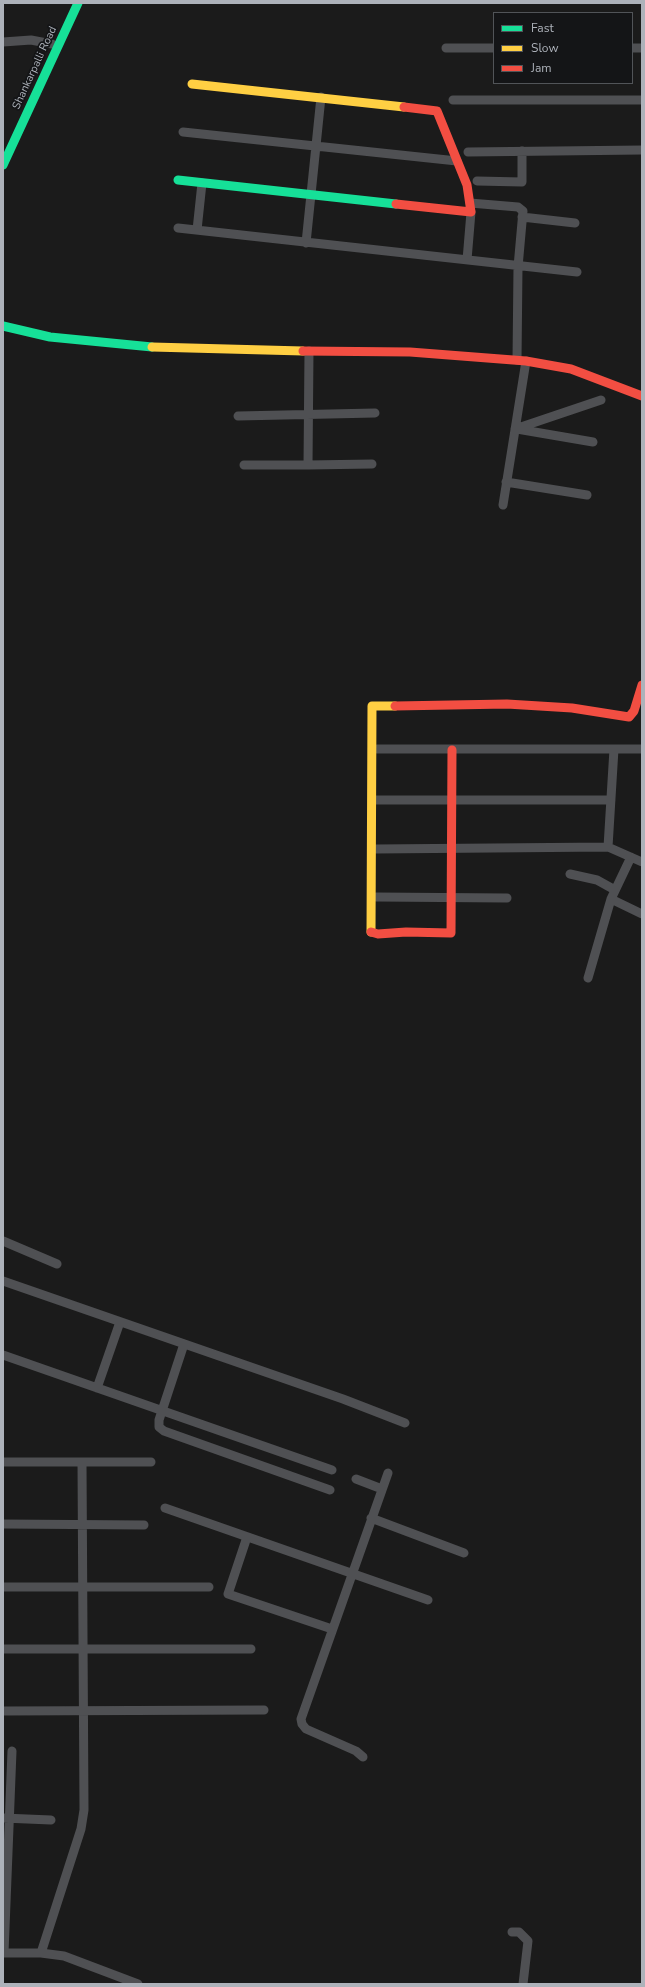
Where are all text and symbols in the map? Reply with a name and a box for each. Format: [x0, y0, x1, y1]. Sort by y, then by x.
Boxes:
legend [493, 12, 633, 84]
text: Fast [531, 20, 554, 36]
street label: Shankarpalli Road [10, 24, 60, 112]
text: Slow [531, 40, 559, 56]
text: Jam [531, 60, 552, 76]

